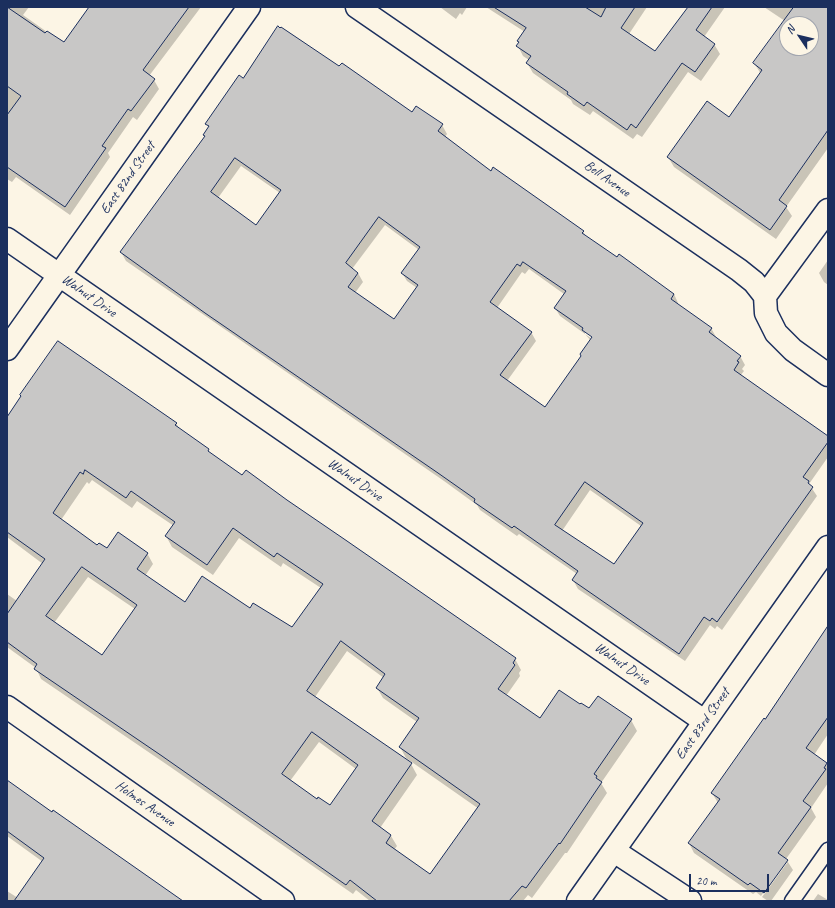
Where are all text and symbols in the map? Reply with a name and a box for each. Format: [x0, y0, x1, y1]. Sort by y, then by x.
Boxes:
north arrow [779, 16, 819, 56]
text: N [782, 23, 798, 36]
street label: East 82nd Street [97, 139, 159, 217]
street label: Bell Avenue [581, 157, 633, 201]
street label: Walnut Drive [58, 271, 120, 321]
street label: Walnut Drive [324, 455, 386, 505]
street label: Walnut Drive [591, 639, 653, 689]
street label: East 83rd Street [672, 685, 734, 763]
street label: Holmes Avenue [112, 777, 178, 831]
scale bar [691, 866, 771, 892]
text: 20 m [696, 873, 716, 889]

